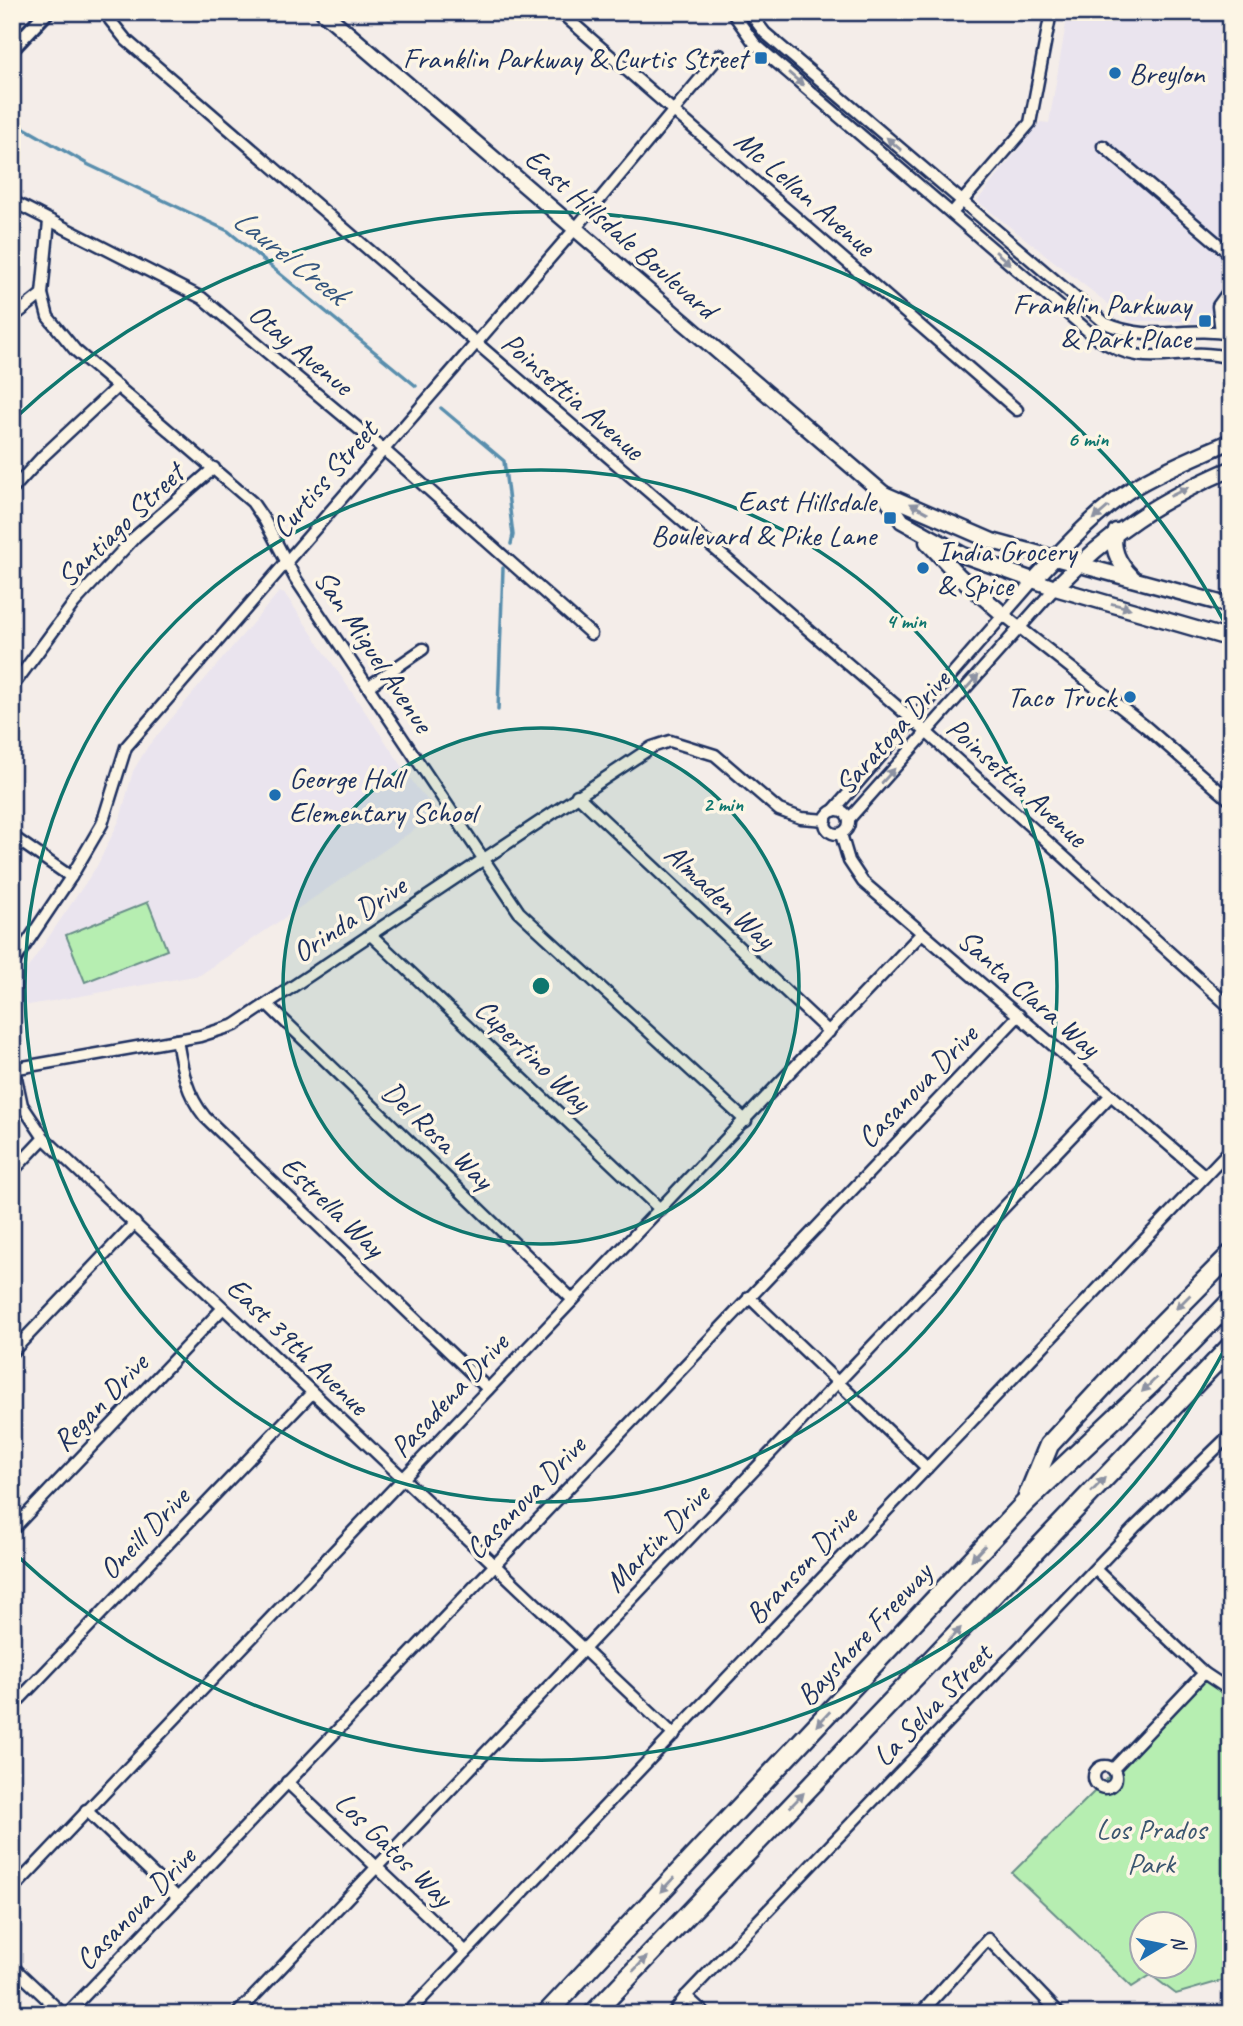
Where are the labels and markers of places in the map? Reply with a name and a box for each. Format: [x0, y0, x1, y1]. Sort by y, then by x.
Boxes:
place label: Franklin Parkway & Curtis Street [403, 39, 751, 77]
marker: Franklin Parkway & Curtis Street [753, 50, 769, 66]
place label: Breylon [1129, 54, 1206, 92]
marker: Breylon [1107, 65, 1123, 81]
place label: Franklin Parkway & Park Place [1012, 285, 1194, 357]
marker: Franklin Parkway & Park Place [1197, 313, 1213, 329]
place label: East Hillsdale Boulevard & Pike Lane [651, 482, 878, 554]
marker: East Hillsdale Boulevard & Pike Lane [882, 510, 898, 526]
place label: India Grocery & Spice [937, 532, 1079, 604]
marker: India Grocery & Spice [915, 560, 931, 576]
place label: Taco Truck [1007, 678, 1118, 716]
marker: Taco Truck [1122, 689, 1138, 705]
place label: George Hall Elementary School [289, 759, 481, 831]
marker: George Hall Elementary School [267, 787, 283, 803]
centre of rings [529, 974, 553, 998]

